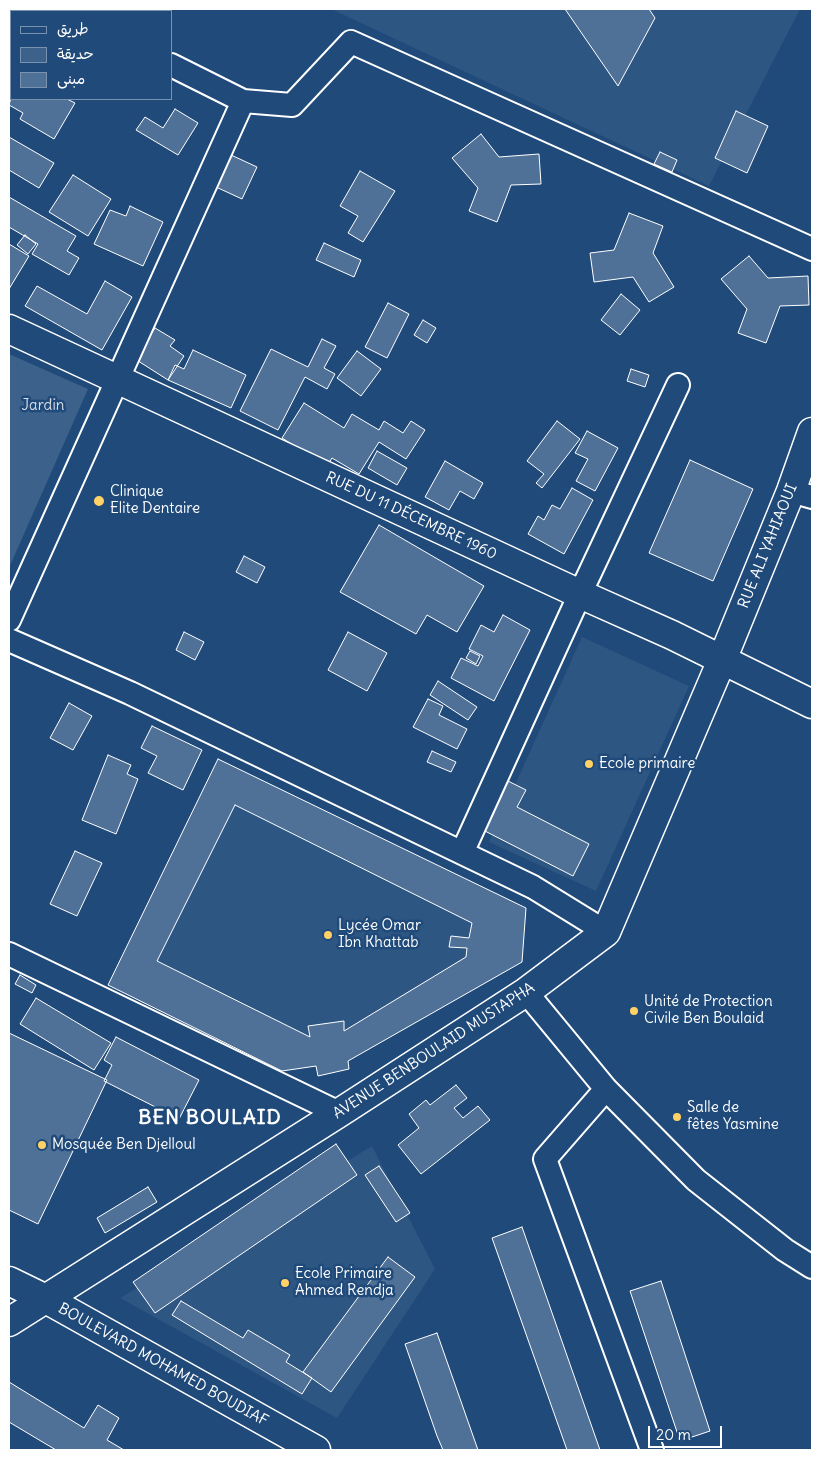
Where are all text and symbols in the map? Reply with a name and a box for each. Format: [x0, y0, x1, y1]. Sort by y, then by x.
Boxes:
legend [10, 10, 172, 100]
text: طريق [57, 19, 89, 38]
text: حديقة [57, 44, 94, 63]
text: مبنى [57, 69, 85, 88]
park label: Jardin [22, 397, 64, 415]
street label: RUE DU 11 DÉCEMBRE 1960 [322, 468, 500, 564]
street label: RUE ALI YAHIAOUI [735, 481, 801, 611]
place label: Clinique Elite Dentaire [110, 483, 200, 518]
marker: Clinique Elite Dentaire [92, 494, 106, 508]
place label: Ecole primaire [599, 755, 695, 773]
marker: Ecole primaire [583, 758, 595, 770]
place label: Lycée Omar Ibn Khattab [338, 917, 421, 952]
marker: Lycée Omar Ibn Khattab [322, 929, 334, 941]
street label: AVENUE BENBOULAID MUSTAPHA [330, 979, 538, 1123]
place label: Unité de Protection Civile Ben Boulaid [644, 993, 773, 1028]
marker: Unité de Protection Civile Ben Boulaid [628, 1005, 640, 1017]
place label: Salle de fêtes Yasmine [687, 1099, 779, 1134]
district label: BEN BOULAID [137, 1106, 283, 1130]
marker: Salle de fêtes Yasmine [671, 1111, 683, 1123]
place label: Mosquée Ben Djelloul [52, 1136, 196, 1154]
marker: Mosquée Ben Djelloul [36, 1139, 48, 1151]
place label: Ecole Primaire Ahmed Rendja [295, 1265, 394, 1300]
marker: Ecole Primaire Ahmed Rendja [279, 1277, 291, 1289]
street label: BOULEVARD MOHAMED BOUDIAF [55, 1300, 271, 1430]
scale bar [651, 1416, 725, 1448]
text: 20 m [656, 1425, 691, 1444]

